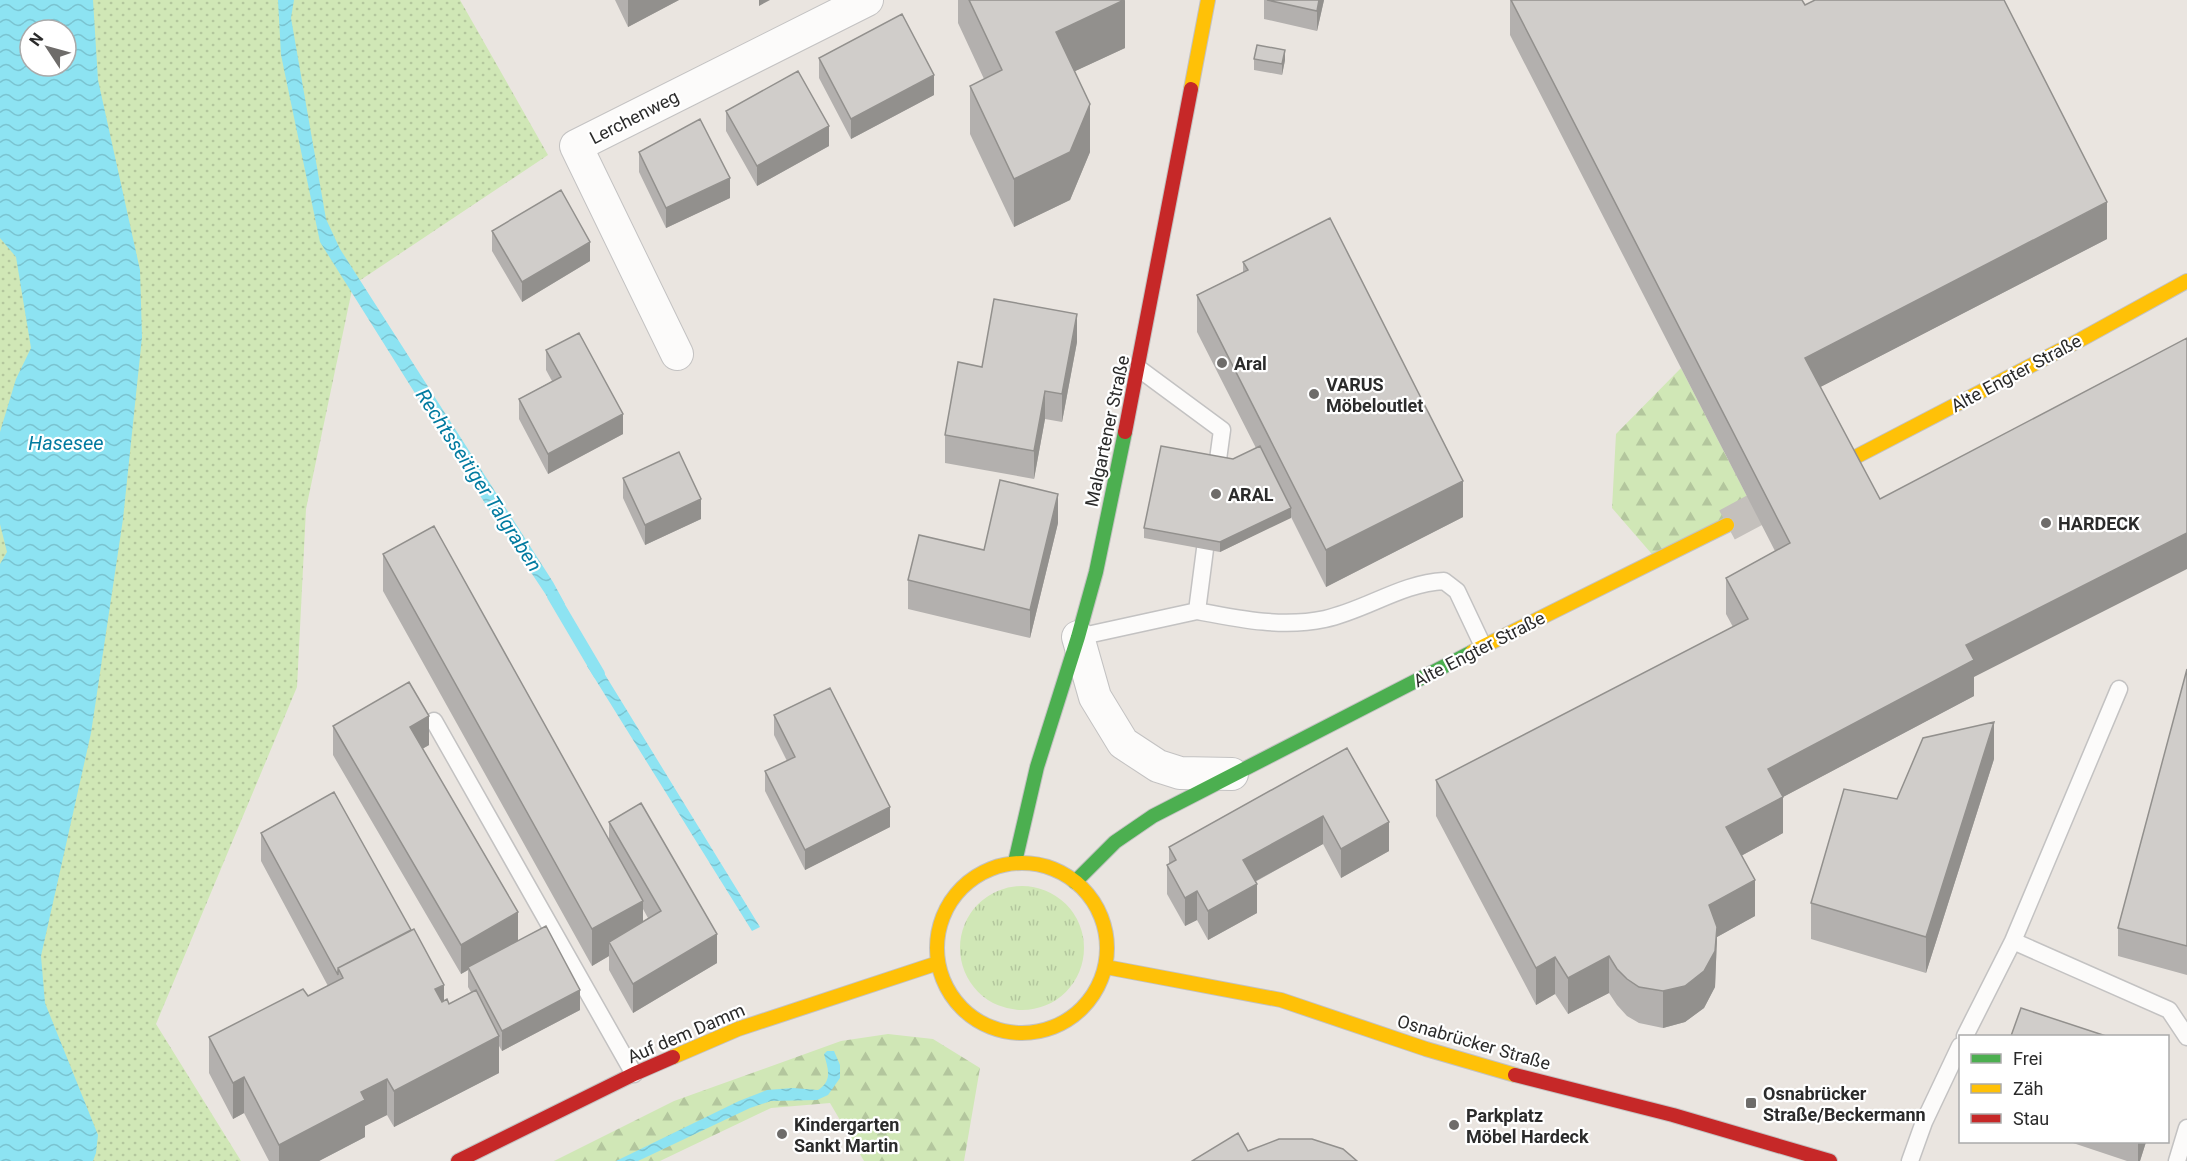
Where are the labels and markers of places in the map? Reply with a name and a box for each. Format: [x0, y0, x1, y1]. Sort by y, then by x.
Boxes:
place label: Aral [1234, 353, 1267, 374]
marker: Aral [1215, 356, 1229, 370]
place label: VARUS Möbeloutlet [1326, 374, 1423, 416]
marker: VARUS Möbeloutlet [1307, 387, 1321, 401]
place label: ARAL [1228, 484, 1274, 505]
marker: ARAL [1209, 487, 1223, 501]
place label: HARDECK [2058, 513, 2140, 534]
marker: HARDECK [2039, 516, 2053, 530]
place label: Osnabrücker Straße/Beckermann [1763, 1083, 1926, 1125]
marker: Osnabrücker Straße/Beckermann [1744, 1096, 1758, 1110]
place label: Parkplatz Möbel Hardeck [1466, 1105, 1589, 1147]
place label: Kindergarten Sankt Martin [794, 1114, 899, 1156]
marker: Parkplatz Möbel Hardeck [1447, 1118, 1461, 1132]
marker: Kindergarten Sankt Martin [775, 1127, 789, 1141]

